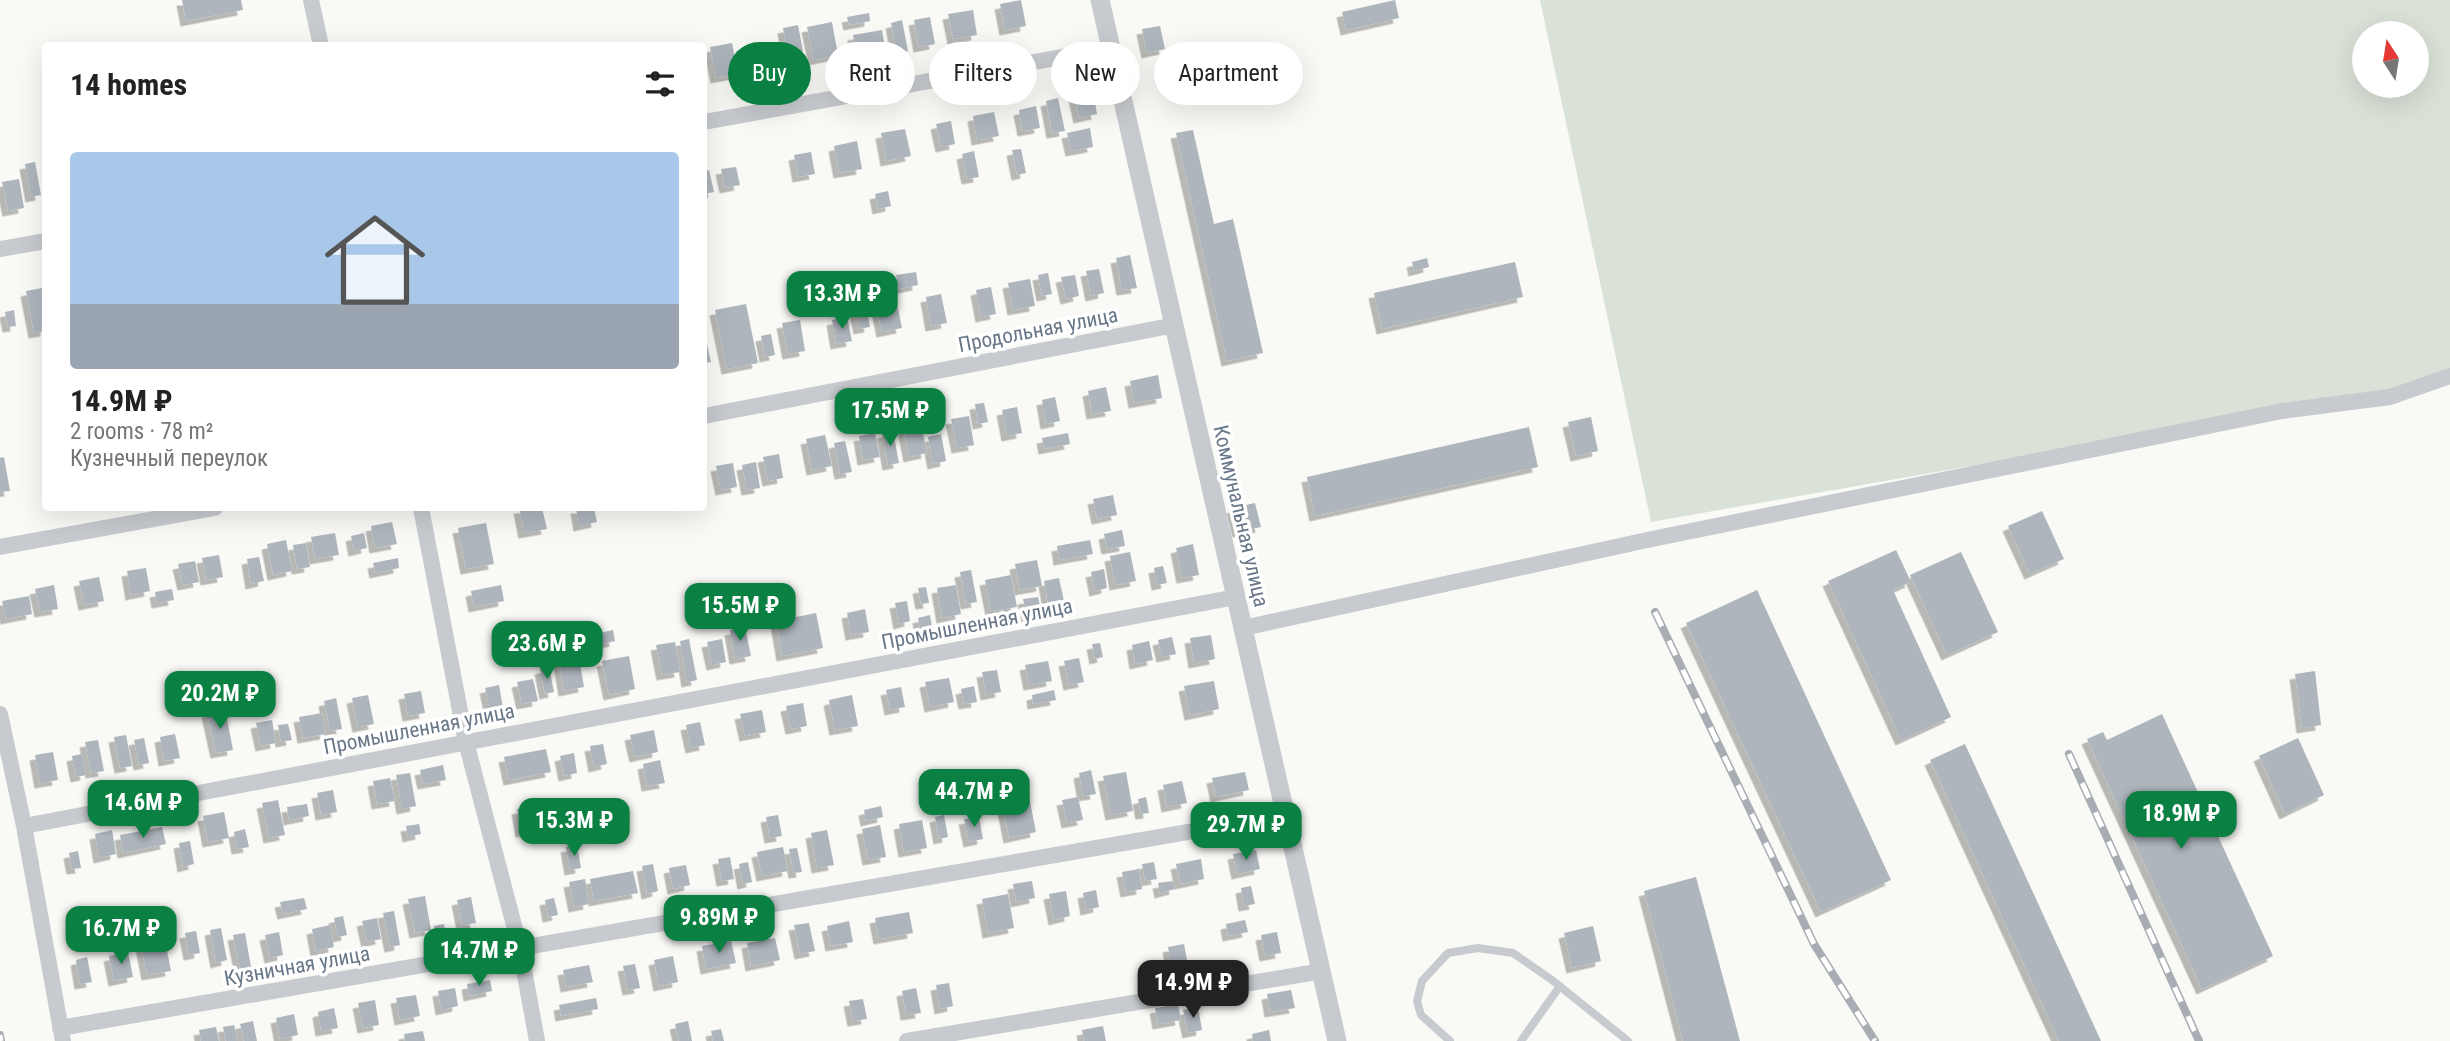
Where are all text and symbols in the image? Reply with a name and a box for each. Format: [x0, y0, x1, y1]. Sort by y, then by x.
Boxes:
north arrow [2352, 21, 2429, 98]
map controls [2352, 21, 2429, 98]
chip: Buy [728, 42, 811, 105]
chip: Rent [825, 42, 915, 105]
chip: Filters [929, 42, 1037, 105]
chip: New [1051, 42, 1140, 105]
chip: Apartment [1154, 42, 1303, 105]
icon: filters [641, 65, 679, 103]
text: 14 homes [70, 67, 187, 102]
icon: home [312, 197, 438, 323]
pin: 13.3M ₽ [777, 272, 907, 331]
text: 13.3M ₽ [803, 280, 881, 307]
street label: Продольная улица [956, 303, 1120, 357]
text: 14.9M ₽ [70, 383, 173, 418]
pin: 17.5M ₽ [825, 388, 955, 448]
text: 17.5M ₽ [851, 397, 929, 424]
text: 2 rooms · 78 m² [70, 418, 213, 445]
street label: Коммунальная улица [1208, 423, 1274, 609]
text: Кузнечный переулок [70, 445, 268, 472]
pin: 15.5M ₽ [675, 584, 805, 643]
text: 15.5M ₽ [701, 592, 779, 619]
street label: Промышленная улица [879, 594, 1075, 654]
pin: 23.6M ₽ [482, 622, 612, 681]
text: 23.6M ₽ [508, 630, 586, 657]
pin: 20.2M ₽ [155, 672, 285, 731]
text: 20.2M ₽ [181, 680, 259, 707]
street label: Промышленная улица [321, 699, 517, 759]
pin: 44.7M ₽ [909, 770, 1039, 829]
text: 44.7M ₽ [935, 778, 1013, 805]
pin: 14.6M ₽ [78, 780, 208, 840]
text: 14.6M ₽ [104, 789, 182, 816]
pin: 18.9M ₽ [2116, 792, 2246, 851]
pin: 15.3M ₽ [509, 798, 639, 858]
text: 18.9M ₽ [2142, 800, 2220, 827]
pin: 29.7M ₽ [1181, 802, 1311, 862]
text: 15.3M ₽ [535, 807, 613, 834]
text: 29.7M ₽ [1207, 811, 1285, 838]
pin: 9.89M ₽ [654, 895, 784, 955]
text: 9.89M ₽ [680, 904, 758, 931]
pin: 16.7M ₽ [56, 906, 186, 966]
text: 16.7M ₽ [82, 915, 160, 942]
pin: 14.7M ₽ [414, 928, 544, 988]
text: 14.7M ₽ [440, 937, 518, 964]
street label: Кузничная улица [222, 941, 372, 991]
pin: 14.9M ₽ [1128, 960, 1258, 1020]
text: 14.9M ₽ [1154, 969, 1232, 996]

